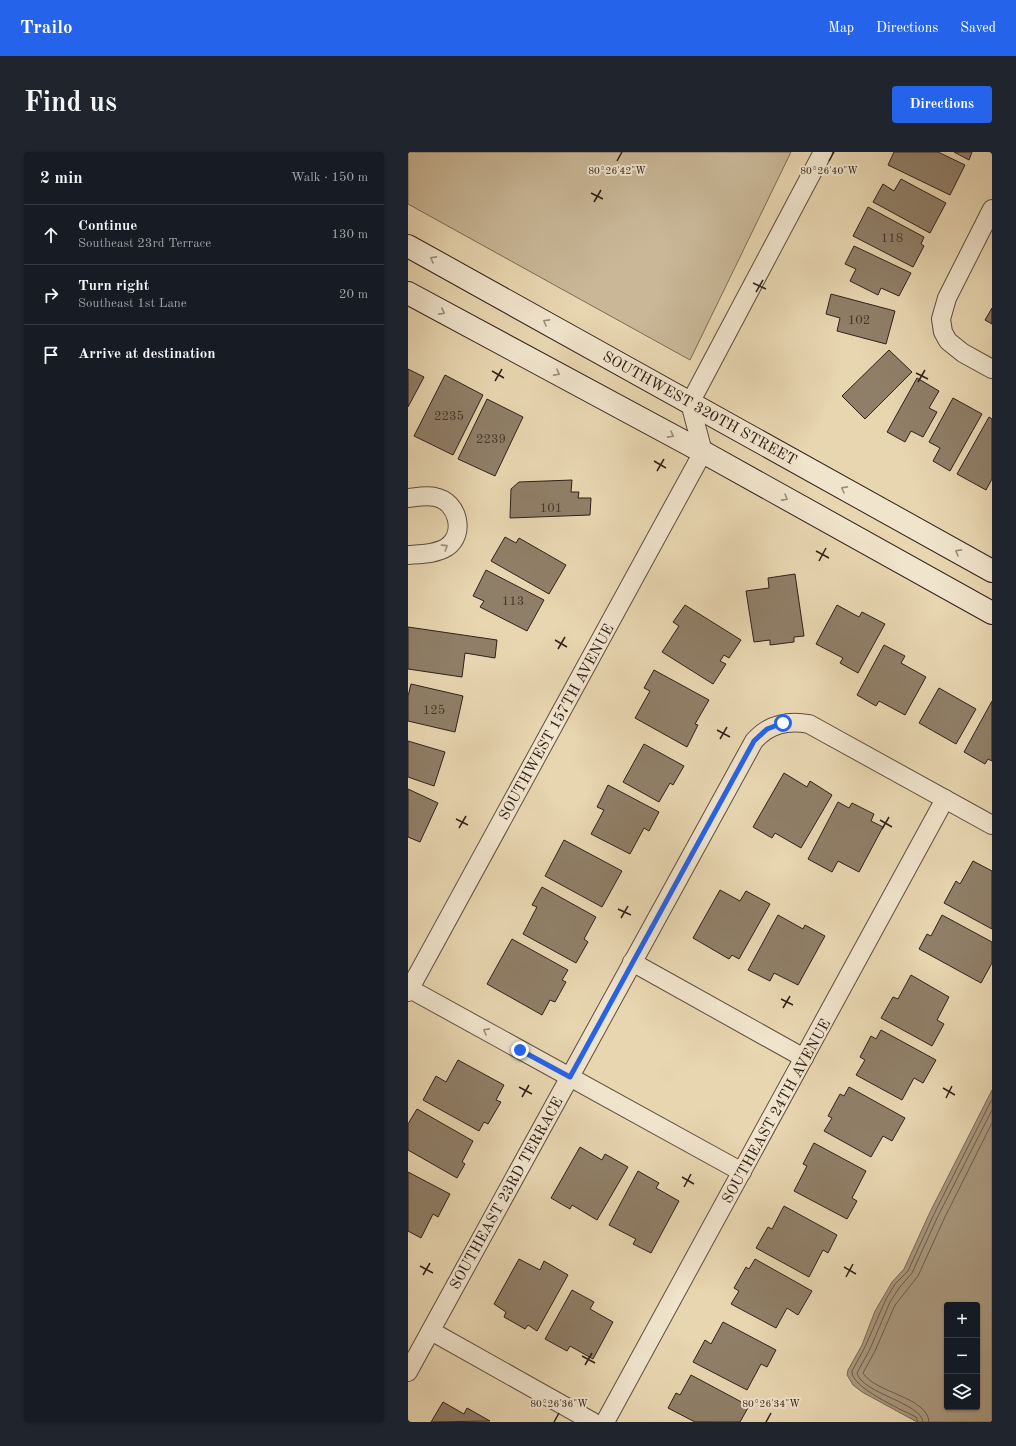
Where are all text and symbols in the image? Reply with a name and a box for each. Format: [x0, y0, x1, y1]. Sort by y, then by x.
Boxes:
text: Trailo [20, 19, 73, 38]
text: Map [828, 21, 854, 35]
text: Directions [876, 21, 938, 35]
text: Saved [960, 21, 996, 35]
button: Directions [892, 86, 992, 123]
text: Find us [24, 90, 117, 118]
text: 80°26'42"W [588, 166, 646, 176]
text: 80°26'40"W [800, 166, 858, 176]
text: 2 min [40, 170, 83, 187]
text: Walk · 150 m [291, 171, 368, 184]
text: Continue [78, 219, 137, 234]
icon: ahead [40, 224, 62, 246]
text: 130 m [331, 228, 368, 241]
house number: 118 [881, 232, 903, 245]
text: Southeast 23rd Terrace [78, 237, 211, 250]
one-way arrow [429, 257, 437, 264]
text: Turn right [78, 279, 149, 294]
icon: right [40, 284, 62, 306]
text: 20 m [339, 288, 368, 301]
text: Southeast 1st Lane [78, 297, 187, 310]
one-way arrow [438, 307, 445, 314]
house number: 102 [848, 314, 870, 327]
one-way arrow [543, 320, 550, 327]
icon: arrive [40, 344, 62, 366]
text: Arrive at destination [78, 347, 216, 362]
street label: SOUTHWEST 320TH STREET [600, 350, 799, 469]
one-way arrow [553, 369, 560, 376]
house number: 2235 [434, 410, 464, 423]
one-way arrow [667, 430, 674, 438]
house number: 2239 [476, 433, 506, 446]
one-way arrow [841, 486, 848, 494]
one-way arrow [781, 493, 788, 501]
house number: 101 [540, 502, 562, 515]
one-way arrow [441, 544, 448, 551]
one-way arrow [955, 550, 962, 557]
house number: 113 [502, 595, 524, 608]
street label: SOUTHWEST 157TH AVENUE [497, 622, 618, 823]
house number: 125 [423, 704, 445, 717]
route start [774, 714, 792, 732]
street label: SOUTHEAST 24TH AVENUE [720, 1017, 834, 1206]
one-way arrow [483, 1028, 490, 1035]
route end [511, 1041, 529, 1059]
street label: SOUTHEAST 23RD TERRACE [448, 1095, 567, 1292]
map controls [944, 1302, 980, 1410]
button: + [944, 1302, 980, 1338]
button: − [944, 1338, 980, 1374]
button: layers [944, 1374, 980, 1410]
text: 80°26'36"W [530, 1399, 588, 1409]
text: 80°26'34"W [742, 1399, 800, 1409]

